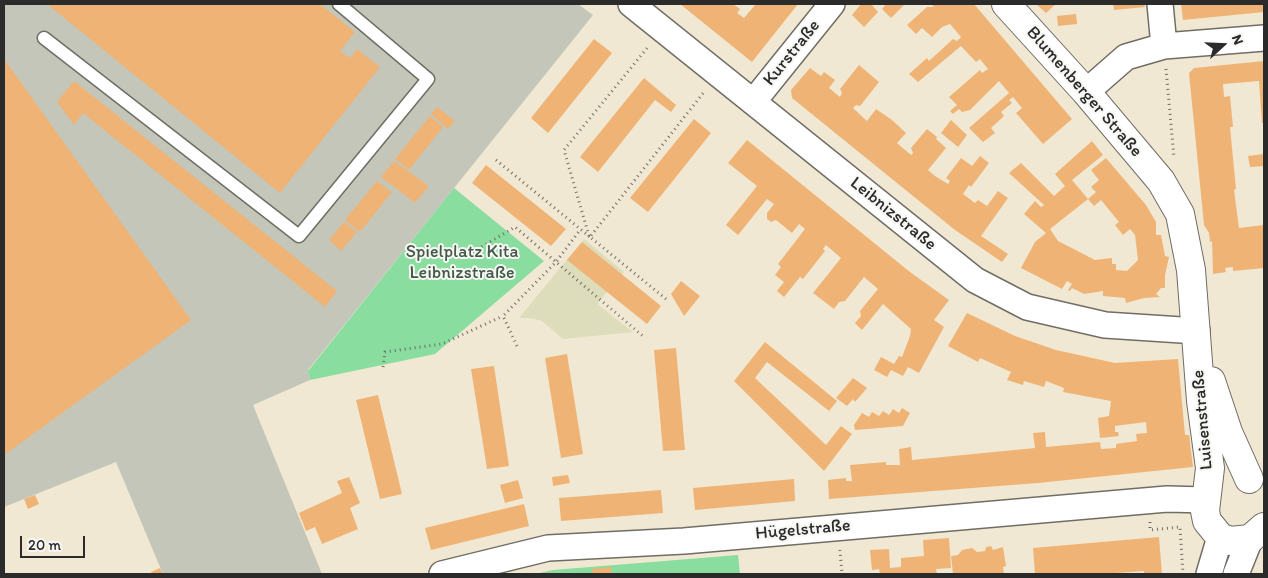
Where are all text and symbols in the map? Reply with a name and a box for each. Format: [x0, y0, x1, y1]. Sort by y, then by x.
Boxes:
street label: Kurstraße [759, 16, 825, 90]
north arrow [1198, 20, 1248, 70]
street label: Blumenberger Straße [1021, 22, 1147, 162]
text: N [1228, 32, 1247, 47]
street label: Leibnizstraße [845, 173, 941, 255]
park label: Spielplatz Kita Leibnizstraße [406, 241, 518, 284]
street label: Luisenstraße [1188, 369, 1218, 471]
street label: Hügelstraße [754, 515, 852, 545]
scale bar [22, 526, 88, 558]
text: 20 m [28, 536, 61, 554]

